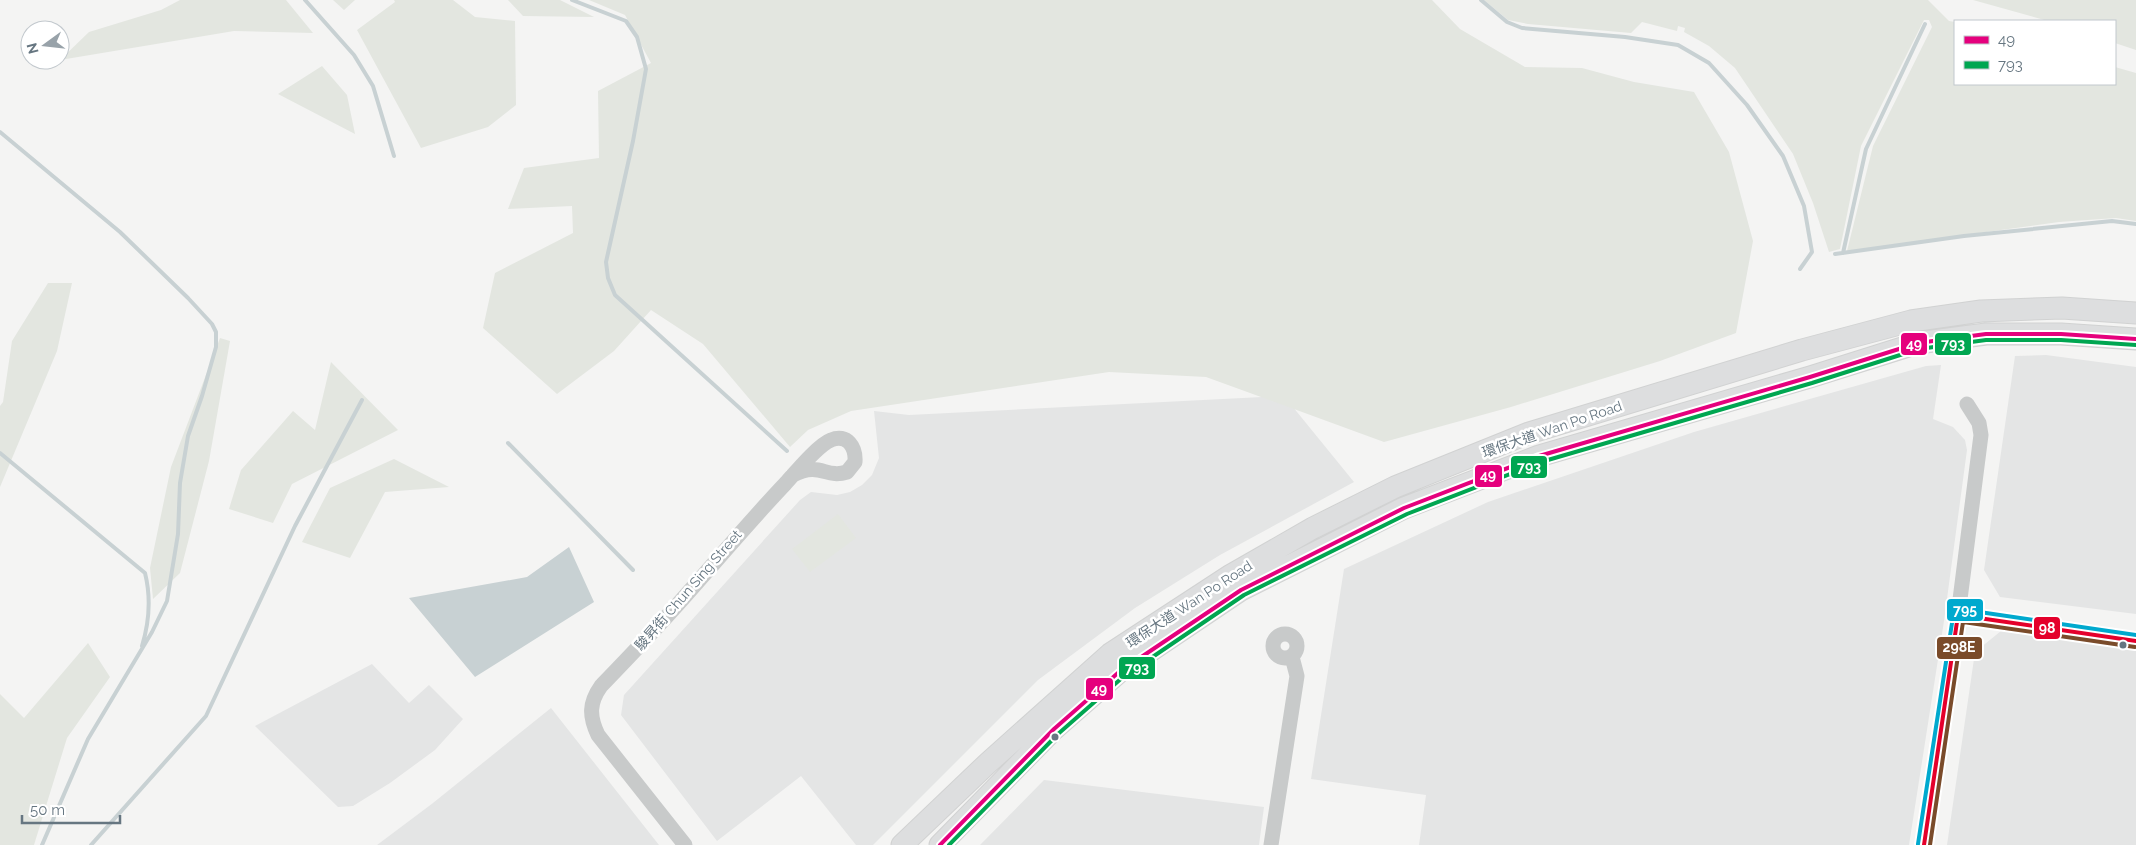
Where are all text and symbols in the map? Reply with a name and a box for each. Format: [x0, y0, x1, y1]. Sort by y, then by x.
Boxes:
north arrow [20, 20, 70, 70]
legend [1954, 20, 2116, 85]
text: 49 [1998, 31, 2015, 49]
text: N [23, 41, 42, 56]
text: 793 [1998, 56, 2023, 74]
line badge: 49 [1900, 332, 1928, 356]
line badge: 793 [1934, 332, 1972, 356]
text: 49 [1906, 336, 1922, 352]
text: 793 [1941, 336, 1965, 352]
street label: 環保大道 Wan Po Road [1480, 398, 1624, 460]
line badge: 793 [1510, 455, 1548, 479]
text: 793 [1517, 459, 1541, 475]
line badge: 49 [1474, 464, 1503, 488]
text: 49 [1480, 467, 1496, 483]
street label: 駿昇街 Chun Sing Street [631, 526, 745, 653]
street label: 環保大道 Wan Po Road [1123, 557, 1255, 651]
line badge: 795 [1946, 598, 1984, 622]
text: 795 [1953, 602, 1977, 618]
line badge: 98 [2033, 616, 2061, 640]
text: 98 [2039, 620, 2055, 636]
line badge: 298E [1936, 636, 1983, 660]
text: 298E [1942, 639, 1976, 655]
unlabelled marker [2118, 640, 2128, 650]
line badge: 793 [1118, 656, 1156, 680]
text: 793 [1125, 660, 1149, 676]
line badge: 49 [1085, 677, 1114, 701]
text: 49 [1091, 681, 1107, 697]
unlabelled marker [1050, 732, 1060, 742]
scale bar [22, 792, 120, 824]
text: 50 m [30, 801, 65, 819]

